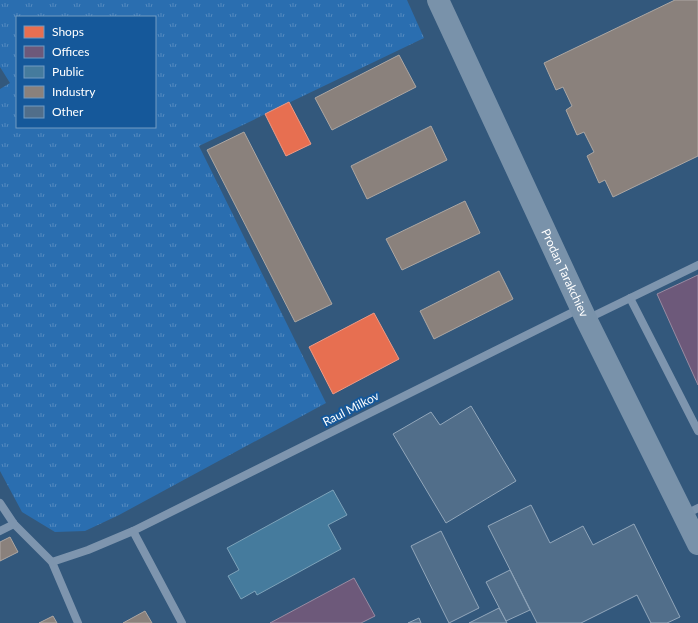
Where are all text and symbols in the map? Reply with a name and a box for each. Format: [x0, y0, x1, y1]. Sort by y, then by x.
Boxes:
legend [16, 16, 156, 128]
text: Shops [52, 24, 84, 39]
text: Offices [52, 44, 89, 59]
text: Public [52, 64, 84, 79]
text: Industry [52, 84, 96, 99]
text: Other [52, 104, 84, 119]
street label: Prodan Tarakchiev [538, 226, 592, 320]
street label: Raul Milkov [320, 388, 382, 429]

